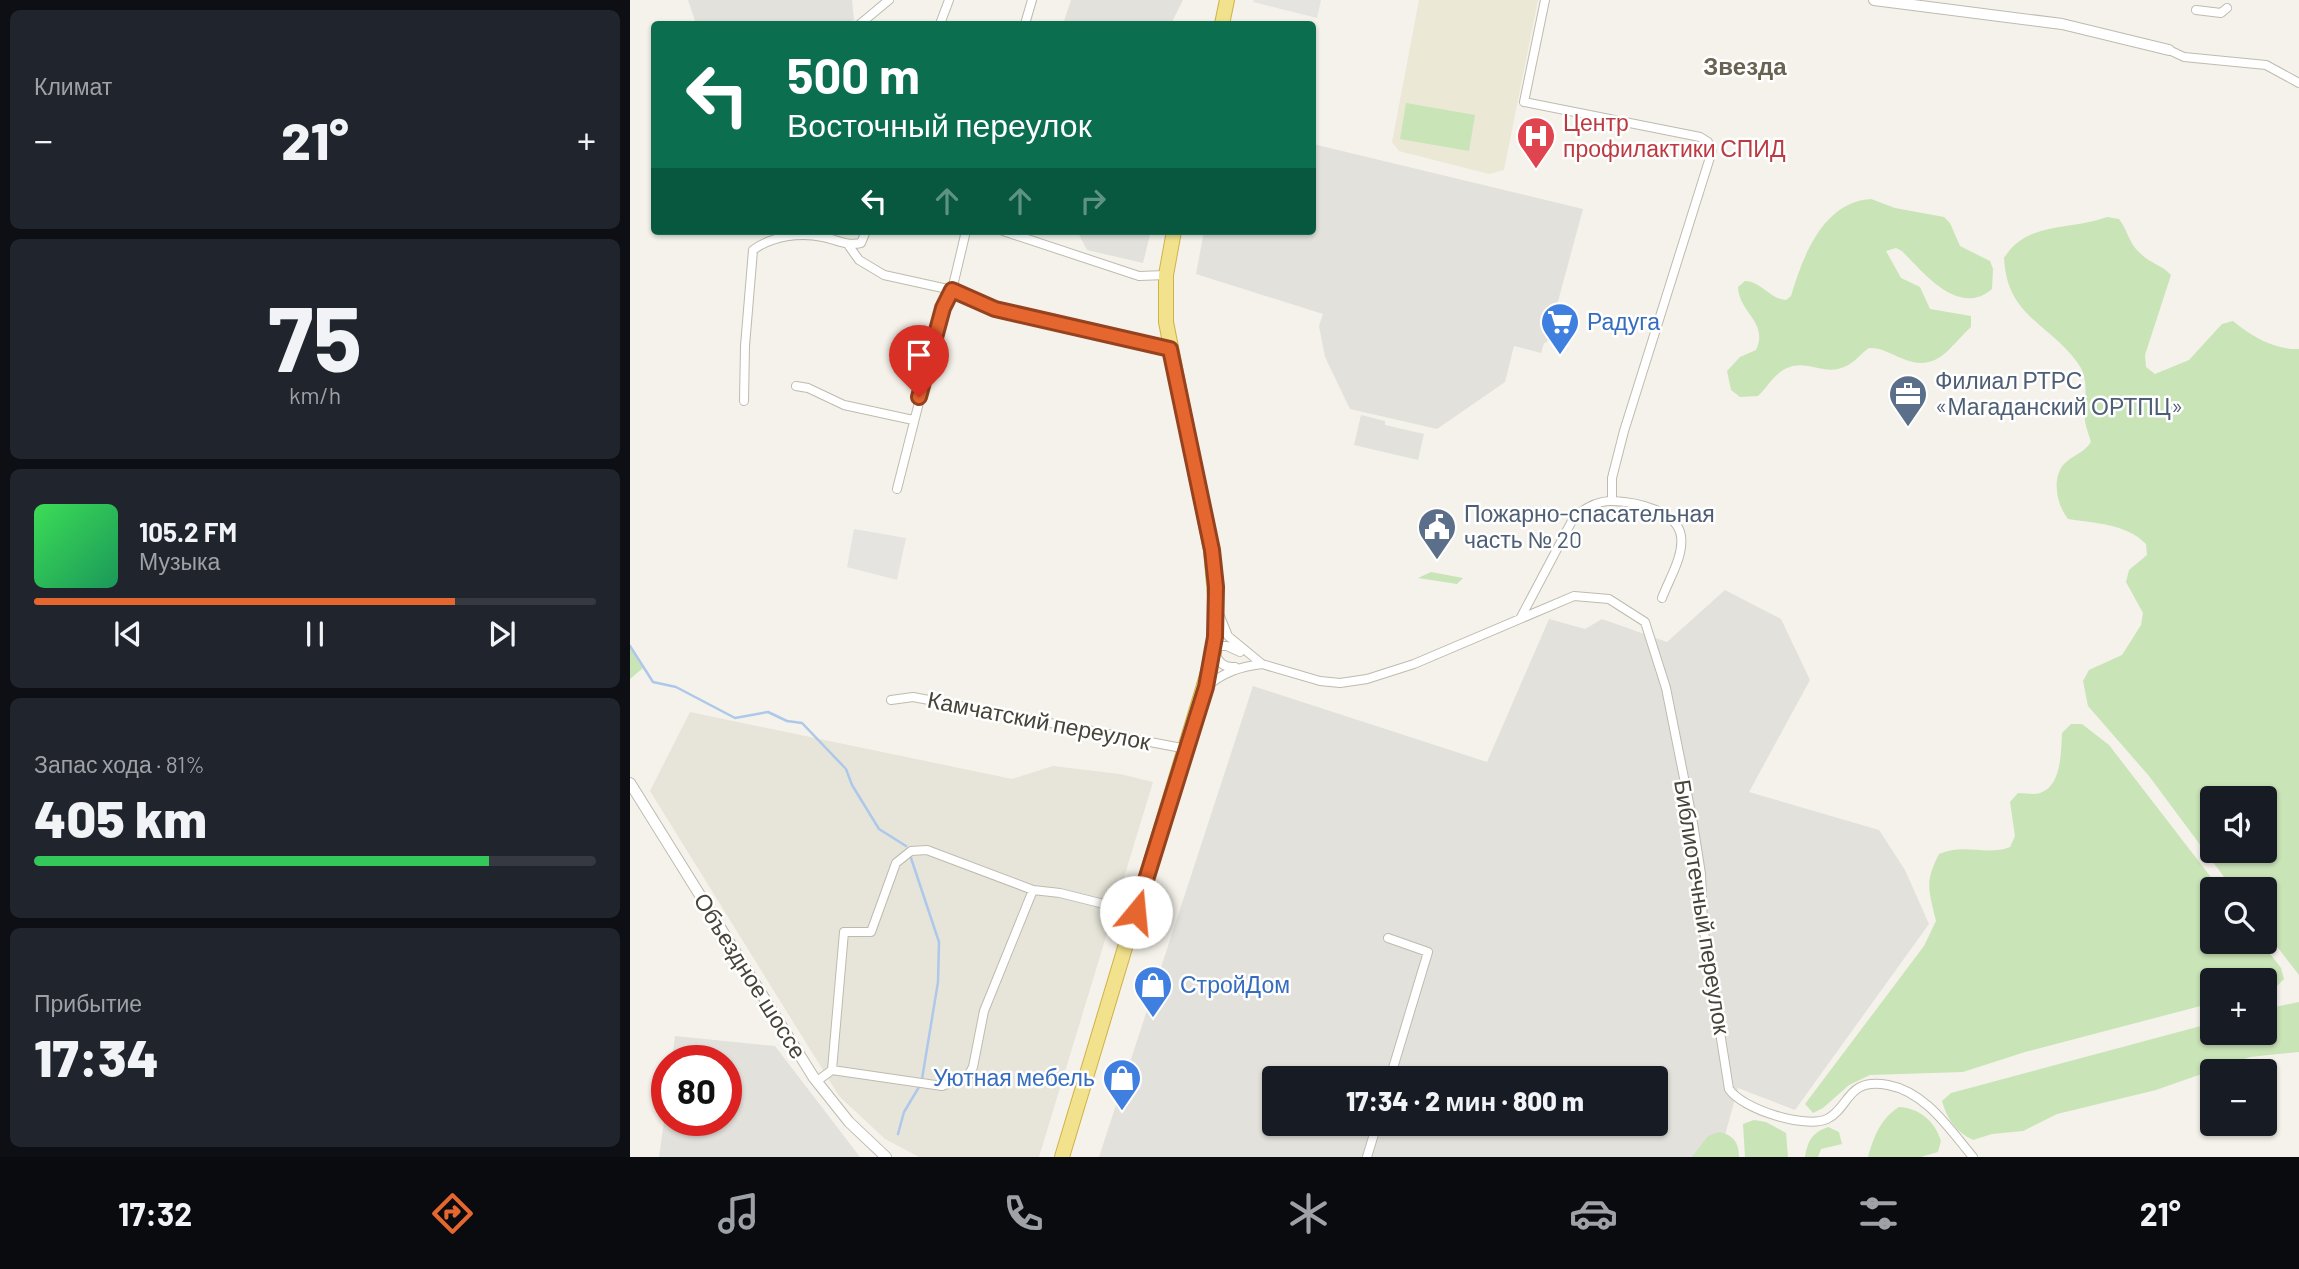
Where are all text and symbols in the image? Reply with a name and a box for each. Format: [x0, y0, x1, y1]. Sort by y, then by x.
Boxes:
text: 500 m [787, 45, 920, 104]
icon: left [672, 49, 763, 140]
district label: Звезда [1703, 51, 1787, 80]
text: Климат [34, 72, 112, 100]
text: Восточный переулок [787, 105, 1092, 143]
text: 21° [281, 108, 349, 170]
place label: Центр профилактики СПИД [1563, 108, 1786, 162]
hospital icon: Центр профилактики СПИД [1515, 115, 1557, 170]
text: − [34, 116, 53, 162]
text: + [577, 116, 596, 162]
icon: left [855, 182, 893, 220]
icon: ahead [928, 182, 966, 220]
icon: ahead [1001, 182, 1039, 220]
icon: right [1074, 182, 1112, 220]
text: 75 [268, 281, 362, 390]
supermarket icon: Радуга [1539, 301, 1581, 356]
place label: Радуга [1587, 307, 1660, 335]
pin [889, 325, 949, 397]
icon: arrive [900, 336, 938, 374]
place label: Филиал РТРС «Магаданский ОРТПЦ» [1935, 366, 2183, 420]
office icon: Филиал РТРС «Магаданский ОРТПЦ» [1887, 373, 1929, 428]
text: km/h [289, 381, 341, 409]
place label: Пожарно-спасательная часть № 20 [1464, 499, 1715, 553]
public building icon: Пожарно-спасательная часть № 20 [1416, 506, 1458, 561]
text: 105.2 FM [139, 516, 237, 547]
text: Музыка [139, 547, 220, 575]
icon: previous [109, 615, 147, 653]
icon: pause [296, 615, 334, 653]
icon: next [483, 615, 521, 653]
street label: Камчатский переулок [925, 685, 1154, 756]
text: Запас хода · 81% [34, 750, 205, 778]
street label: Библиотечный переулок [1669, 777, 1737, 1037]
text: 405 km [34, 786, 207, 848]
map controls [2200, 786, 2277, 1136]
button: sound [2200, 786, 2277, 863]
position arrow [1099, 875, 1173, 949]
button: search [2200, 877, 2277, 954]
street label: Объездное шоссе [689, 887, 813, 1064]
shop icon: СтройДом [1132, 964, 1174, 1019]
button: + [2200, 968, 2277, 1045]
place label: СтройДом [1180, 970, 1290, 998]
text: Прибытие [34, 989, 142, 1017]
text: 17:34 [34, 1025, 159, 1087]
speed limit sign: 80 [651, 1045, 742, 1136]
shop icon: Уютная мебель [1101, 1057, 1143, 1112]
button: − [2200, 1059, 2277, 1136]
place label: Уютная мебель [933, 1063, 1095, 1091]
text: 17:34 · 2 мин · 800 m [1346, 1085, 1584, 1116]
icon: directions [428, 1189, 477, 1238]
icon: music [714, 1189, 763, 1238]
icon: phone [999, 1189, 1048, 1238]
icon: climate [1284, 1189, 1333, 1238]
icon: car [1569, 1189, 1618, 1238]
icon: filters [1854, 1189, 1903, 1238]
text: 17:32 [118, 1194, 192, 1232]
text: 21° [2140, 1194, 2181, 1232]

